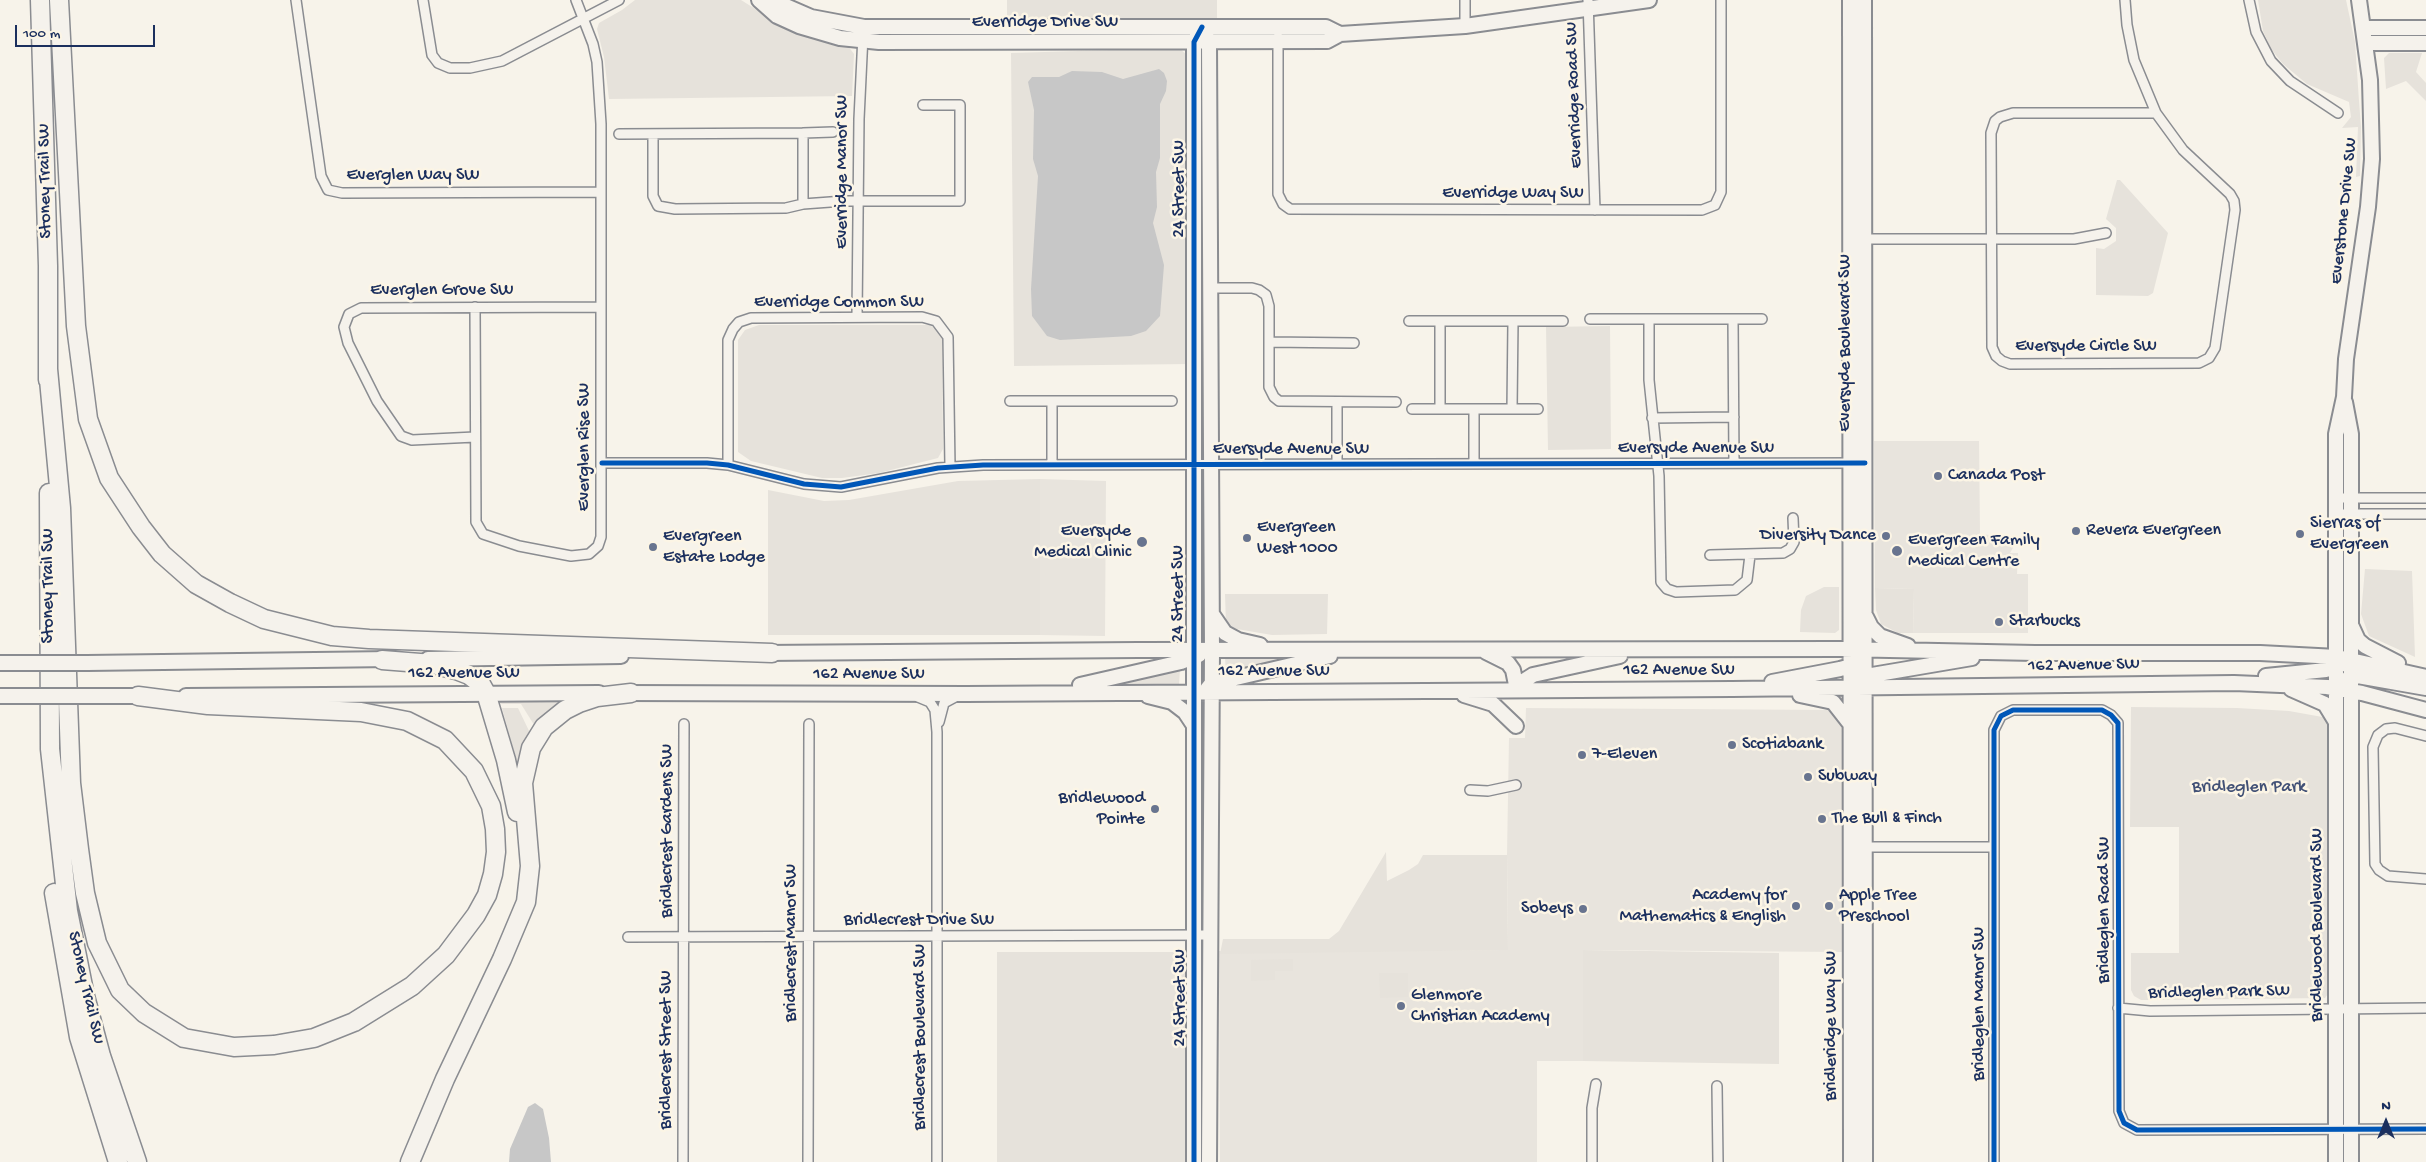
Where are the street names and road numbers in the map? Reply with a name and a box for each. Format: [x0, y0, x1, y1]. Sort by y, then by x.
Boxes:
street label: Everridge Drive SW [972, 12, 1118, 34]
street label: Everridge Road SW [1562, 21, 1588, 169]
street label: Everridge Manor SW [832, 95, 854, 249]
street label: Stoney Trail SW [34, 123, 58, 239]
street label: Everstone Drive SW [2327, 137, 2363, 285]
street label: 24 Street SW [1169, 140, 1191, 238]
street label: Everglen Way SW [346, 165, 480, 187]
street label: Everridge Way SW [1442, 183, 1584, 205]
street label: Eversyde Boulevard SW [1835, 254, 1857, 432]
street label: Everglen Grove SW [370, 280, 514, 302]
street label: Everridge Common SW [754, 292, 924, 314]
street label: Eversyde Circle SW [2015, 336, 2157, 358]
street label: Everglen Rise SW [574, 383, 596, 511]
street label: Eversyde Avenue SW [1618, 438, 1774, 460]
street label: Eversyde Avenue SW [1213, 439, 1369, 461]
street label: Stoney Trail SW [38, 528, 60, 644]
street label: 24 Street SW [1168, 545, 1190, 643]
street label: 162 Avenue SW [2028, 654, 2140, 678]
street label: 162 Avenue SW [1623, 660, 1735, 682]
street label: 162 Avenue SW [1218, 661, 1330, 683]
street label: 162 Avenue SW [408, 663, 520, 685]
street label: 162 Avenue SW [813, 664, 925, 686]
street label: Bridlecrest Gardens SW [657, 744, 679, 918]
street label: Bridlewood Boulevard SW [2307, 828, 2329, 1022]
street label: Bridleglen Road SW [2094, 837, 2116, 983]
street label: Bridlecrest Manor SW [781, 864, 803, 1022]
street label: Bridlecrest Drive SW [844, 910, 994, 932]
street label: Bridleglen Manor SW [1969, 927, 1991, 1081]
street label: Stoney Trail SW [62, 930, 108, 1046]
street label: Bridlecrest Boulevard SW [910, 944, 932, 1130]
street label: 24 Street SW [1170, 949, 1192, 1047]
street label: Bridleridge Way SW [1821, 951, 1843, 1101]
street label: Bridlecrest Street SW [656, 970, 678, 1130]
street label: Bridleglen Park SW [2148, 981, 2290, 1005]

